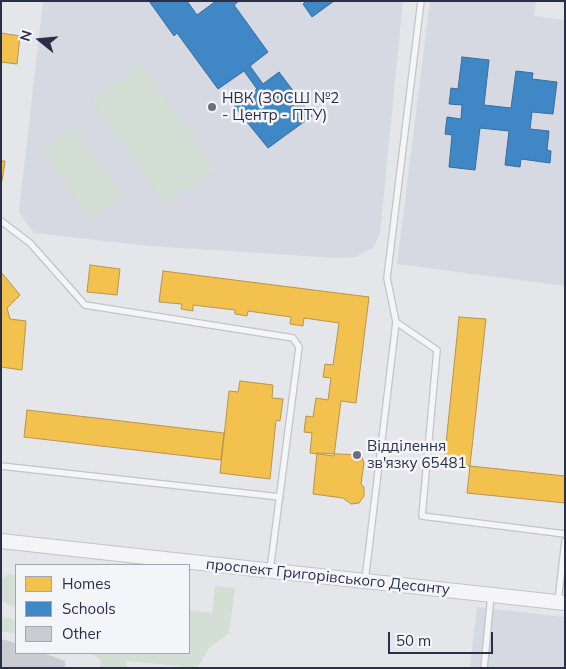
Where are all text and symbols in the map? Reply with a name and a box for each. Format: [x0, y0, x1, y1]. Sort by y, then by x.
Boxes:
north arrow [15, 15, 65, 65]
text: N [16, 28, 36, 43]
place label: НВК (ЗОСШ №2 - Центр - ПТУ) [222, 89, 339, 124]
marker: НВК (ЗОСШ №2 - Центр - ПТУ) [206, 101, 218, 113]
place label: Відділення зв'язку 65481 [367, 437, 466, 472]
marker: Відділення зв'язку 65481 [351, 449, 363, 461]
street label: проспект Григорівського Десанту [205, 555, 451, 599]
legend [15, 564, 190, 654]
text: Homes [62, 574, 111, 593]
text: Schools [62, 599, 116, 618]
scale bar [391, 622, 496, 654]
text: Other [62, 624, 101, 643]
text: 50 m [396, 631, 431, 650]

